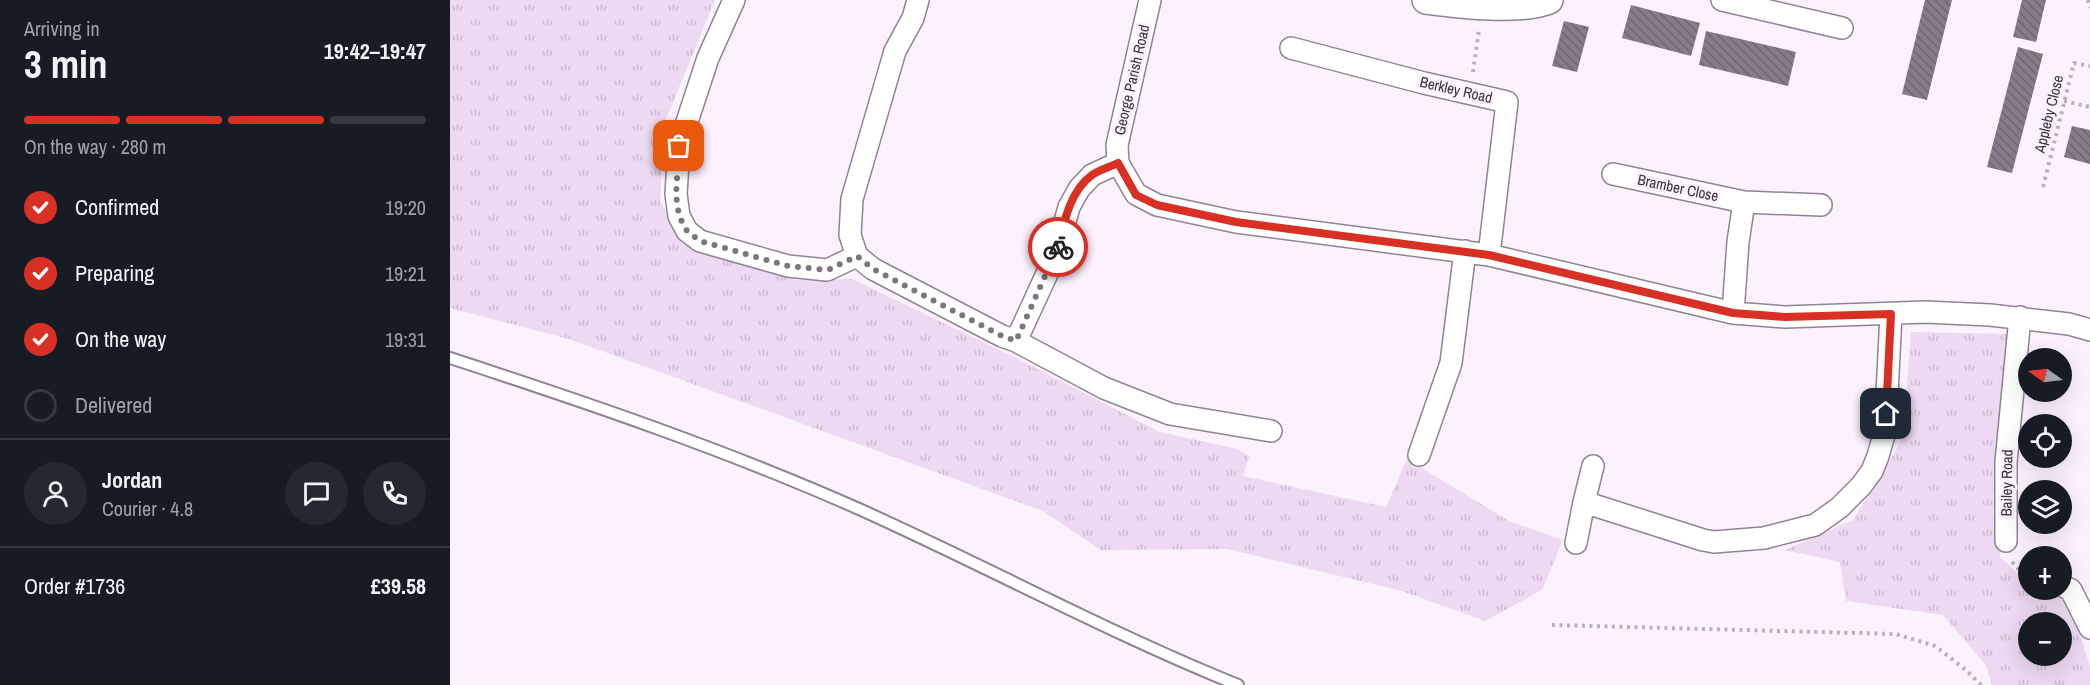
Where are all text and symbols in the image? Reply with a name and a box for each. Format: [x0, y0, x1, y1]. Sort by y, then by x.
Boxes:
text: Arriving in [24, 15, 100, 42]
street label: George Parish Road [1109, 23, 1154, 137]
text: 19:42–19:47 [324, 36, 426, 66]
text: 3 min [24, 38, 108, 90]
street label: Berkley Road [1418, 71, 1494, 108]
street label: Appleby Close [2028, 73, 2068, 156]
pin [653, 120, 704, 171]
icon: bag [662, 129, 695, 162]
text: On the way · 280 m [24, 133, 166, 160]
street label: Bramber Close [1636, 169, 1721, 206]
icon: check [24, 191, 57, 224]
text: Confirmed [75, 192, 159, 222]
text: 19:20 [385, 194, 426, 221]
courier [1028, 217, 1088, 277]
icon: bike [1042, 231, 1075, 264]
icon: check [24, 257, 57, 290]
text: Preparing [75, 258, 154, 288]
text: 19:21 [385, 260, 426, 287]
icon: check [24, 323, 57, 356]
text: On the way [75, 324, 166, 354]
text: 19:31 [385, 326, 426, 353]
north arrow [2018, 348, 2072, 402]
map controls [2018, 348, 2072, 666]
pin [1860, 388, 1911, 439]
text: Delivered [75, 390, 152, 420]
icon: home [1869, 397, 1902, 430]
button: locate [2018, 414, 2072, 468]
street label: Bailey Road [1995, 449, 2018, 517]
button: person [24, 462, 87, 525]
button: chat [285, 462, 348, 525]
button: phone [363, 462, 426, 525]
text: Jordan [102, 465, 162, 495]
button: layers [2018, 480, 2072, 534]
text: Courier · 4.8 [102, 495, 193, 522]
button: + [2018, 546, 2072, 600]
text: Order #1736 [24, 571, 125, 601]
text: £39.58 [371, 571, 426, 601]
button: − [2018, 612, 2072, 666]

